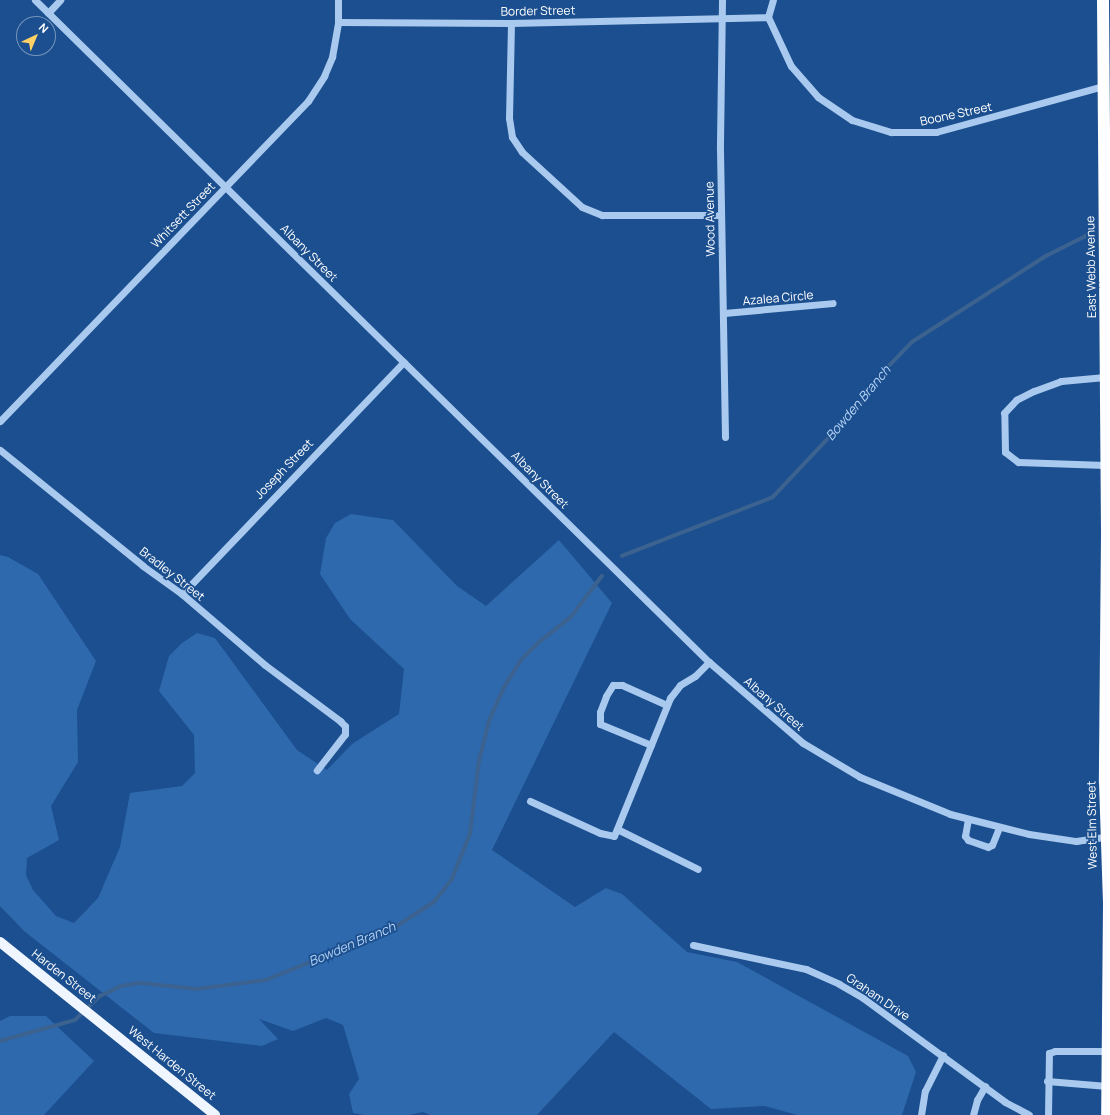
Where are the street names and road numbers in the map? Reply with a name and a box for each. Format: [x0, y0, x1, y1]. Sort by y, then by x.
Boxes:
street label: Border Street [501, 3, 575, 19]
street label: Boone Street [919, 99, 993, 129]
street label: Whitsett Street [148, 179, 218, 251]
street label: Wood Avenue [702, 181, 718, 257]
street label: East Webb Avenue [1083, 216, 1099, 318]
street label: Albany Street [277, 221, 341, 285]
street label: Azalea Circle [742, 288, 814, 308]
street label: Joseph Street [252, 436, 316, 502]
street label: Albany Street [508, 448, 572, 512]
street label: Bradley Street [136, 544, 208, 604]
street label: Albany Street [741, 674, 807, 734]
street label: West Elm Street [1084, 781, 1100, 869]
street label: Harden Street [29, 946, 99, 1006]
street label: Graham Drive [843, 970, 913, 1024]
street label: West Harden Street [125, 1023, 219, 1103]

